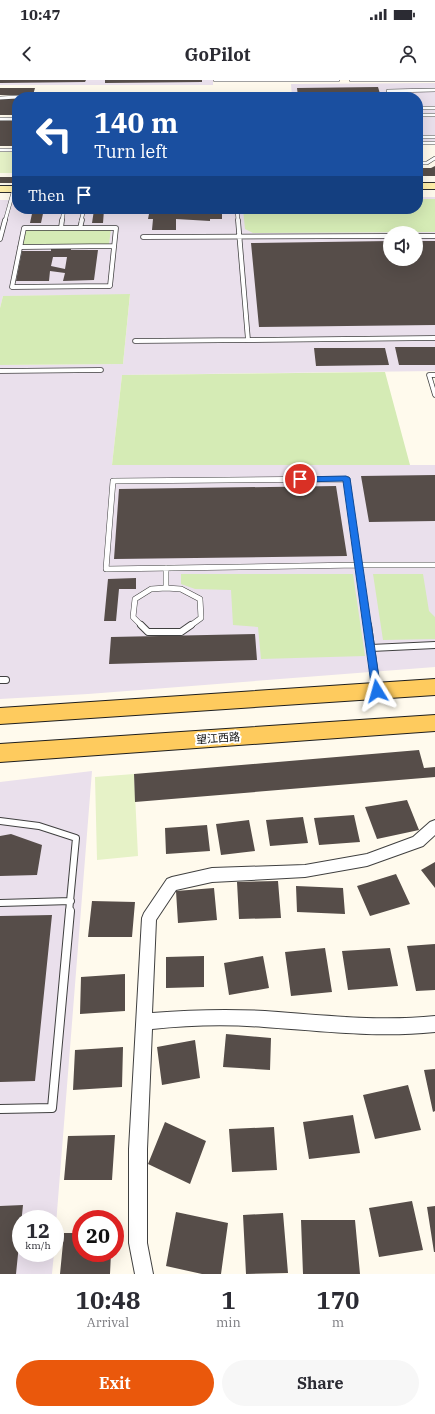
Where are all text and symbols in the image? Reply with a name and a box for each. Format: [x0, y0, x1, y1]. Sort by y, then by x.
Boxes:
text: 10:47 [20, 5, 61, 24]
icon: back [16, 43, 38, 65]
text: GoPilot [185, 43, 250, 66]
icon: person [397, 43, 419, 65]
text: 140 m [94, 104, 178, 141]
icon: left [28, 108, 80, 160]
text: Turn left [94, 140, 168, 163]
icon: arrive [73, 184, 95, 206]
text: Then [28, 186, 65, 205]
map controls [383, 226, 423, 266]
button: sound [383, 226, 423, 266]
pin [283, 462, 317, 496]
icon: arrive [289, 468, 311, 490]
position arrow [356, 670, 398, 712]
street label: 望江西路 [196, 729, 240, 747]
speed limit sign: 20 [72, 1210, 124, 1262]
text: 12 [26, 1217, 50, 1244]
text: km/h [25, 1239, 51, 1252]
text: 10:48 [76, 1284, 140, 1316]
text: 1 [221, 1284, 236, 1316]
text: 170 [316, 1284, 359, 1316]
text: Arrival [87, 1314, 129, 1331]
text: min [216, 1314, 241, 1331]
text: m [332, 1314, 344, 1331]
button: Exit [16, 1360, 214, 1406]
button: Share [222, 1360, 419, 1406]

